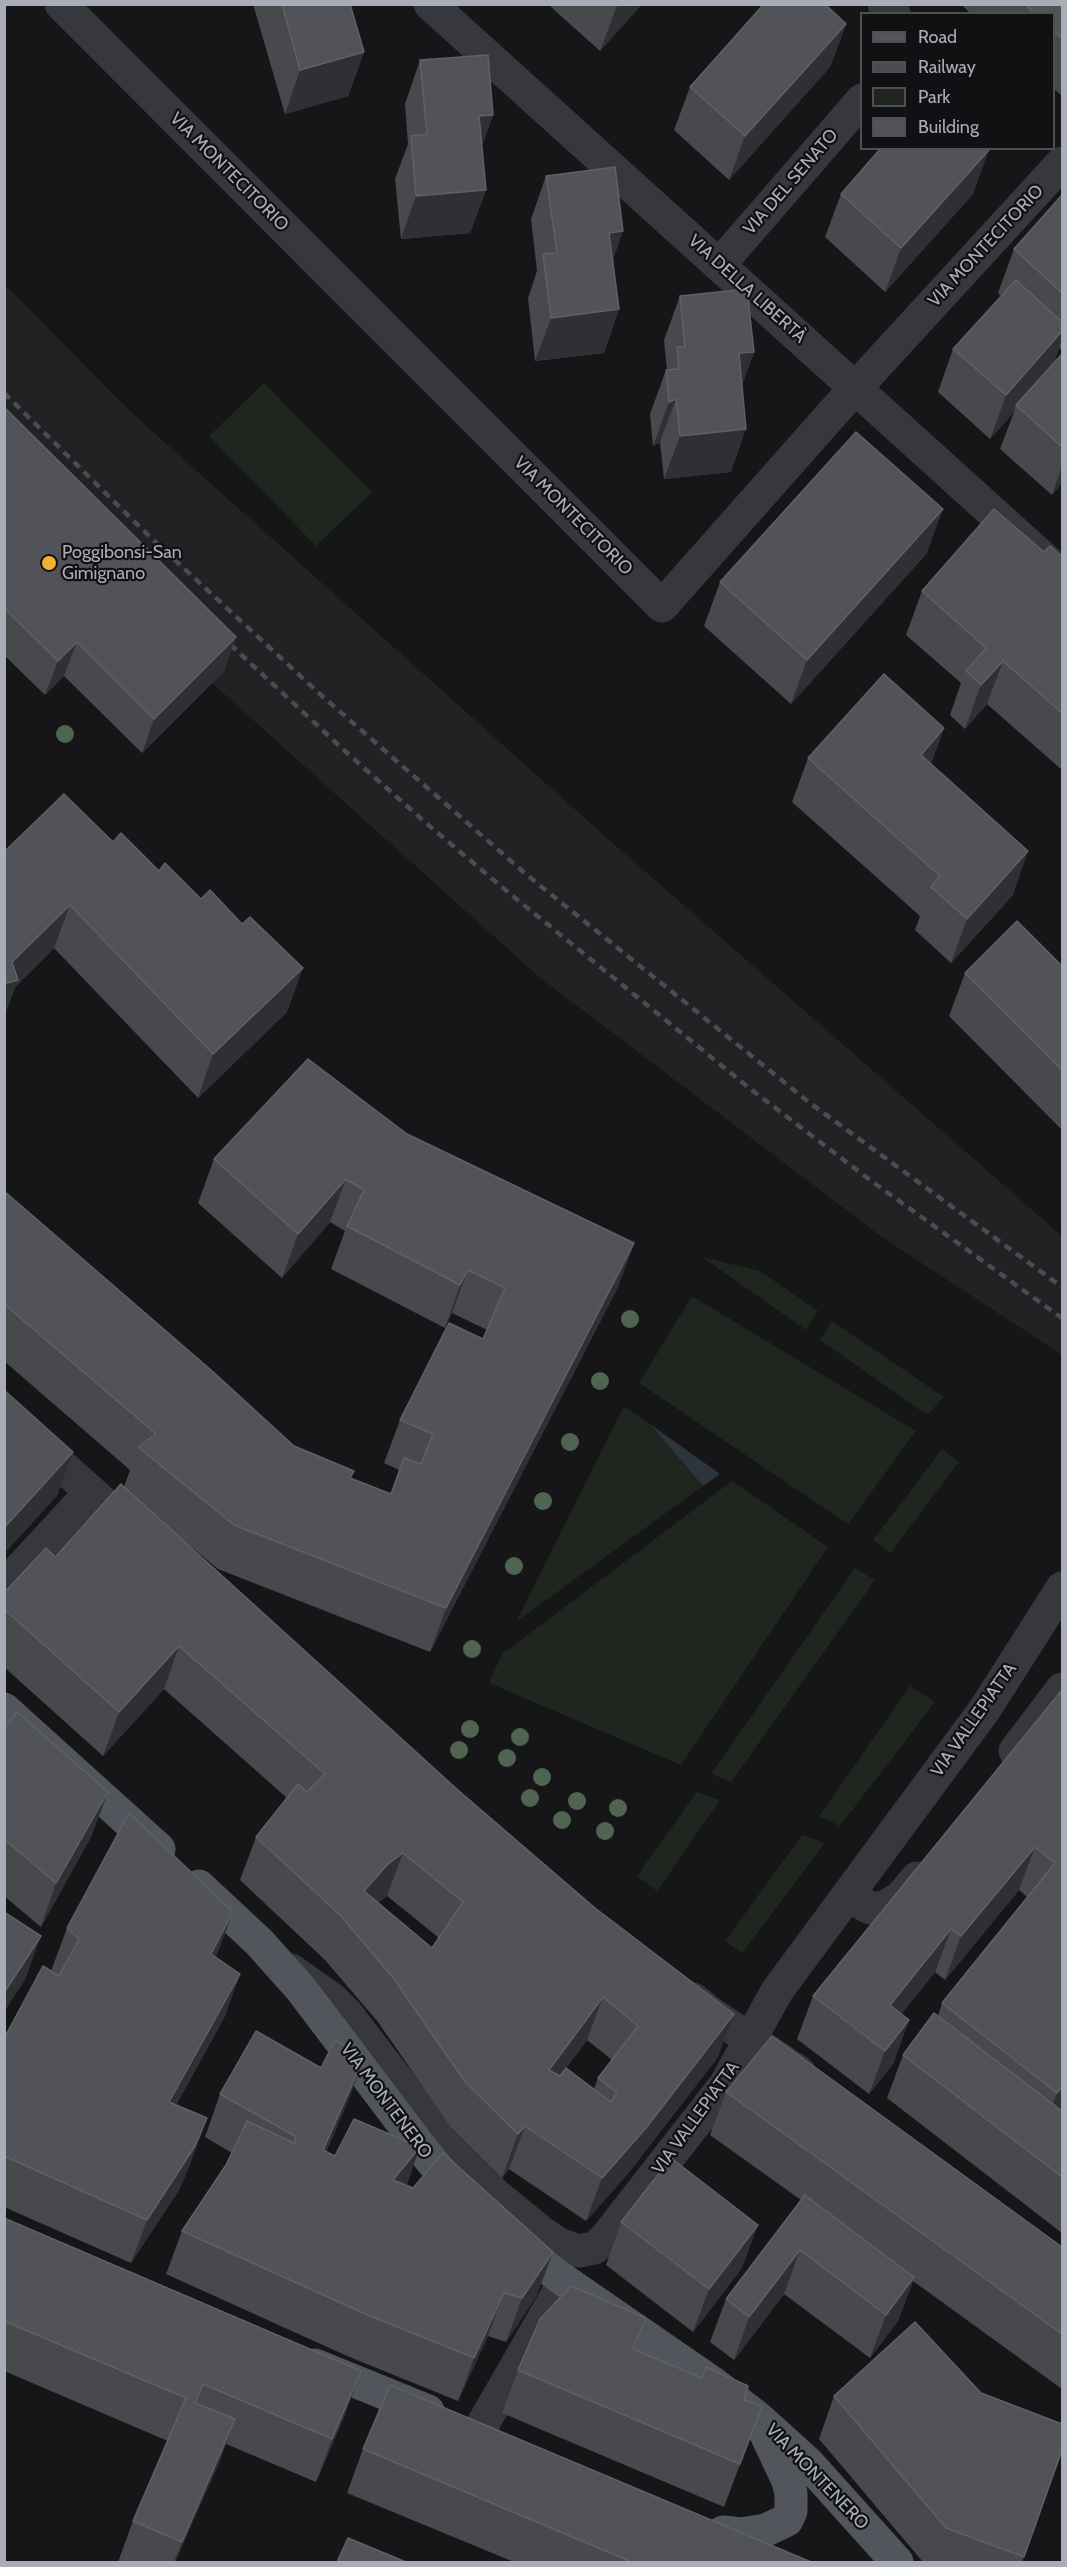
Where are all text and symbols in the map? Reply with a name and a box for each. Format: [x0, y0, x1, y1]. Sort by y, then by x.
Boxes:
legend [860, 12, 1055, 150]
text: Road [918, 26, 957, 48]
text: Railway [918, 56, 976, 78]
text: Park [918, 86, 950, 108]
street label: VIA MONTECITORIO [165, 108, 293, 236]
text: Building [918, 116, 979, 138]
street label: VIA DEL SENATO [739, 125, 843, 239]
street label: VIA MONTECITORIO [924, 180, 1048, 312]
street label: VIA DELLA LIBERTÀ [683, 230, 811, 348]
street label: VIA MONTECITORIO [509, 452, 637, 580]
place label: Poggibonsi-San Gimignano [62, 542, 182, 584]
marker: Poggibonsi-San Gimignano [40, 554, 58, 572]
street label: VIA VALLEPIATTA [927, 1659, 1021, 1781]
street label: VIA MONTENERO [336, 2039, 436, 2163]
street label: VIA VALLEPIATTA [648, 2057, 744, 2179]
street label: VIA MONTENERO [761, 2420, 873, 2534]

